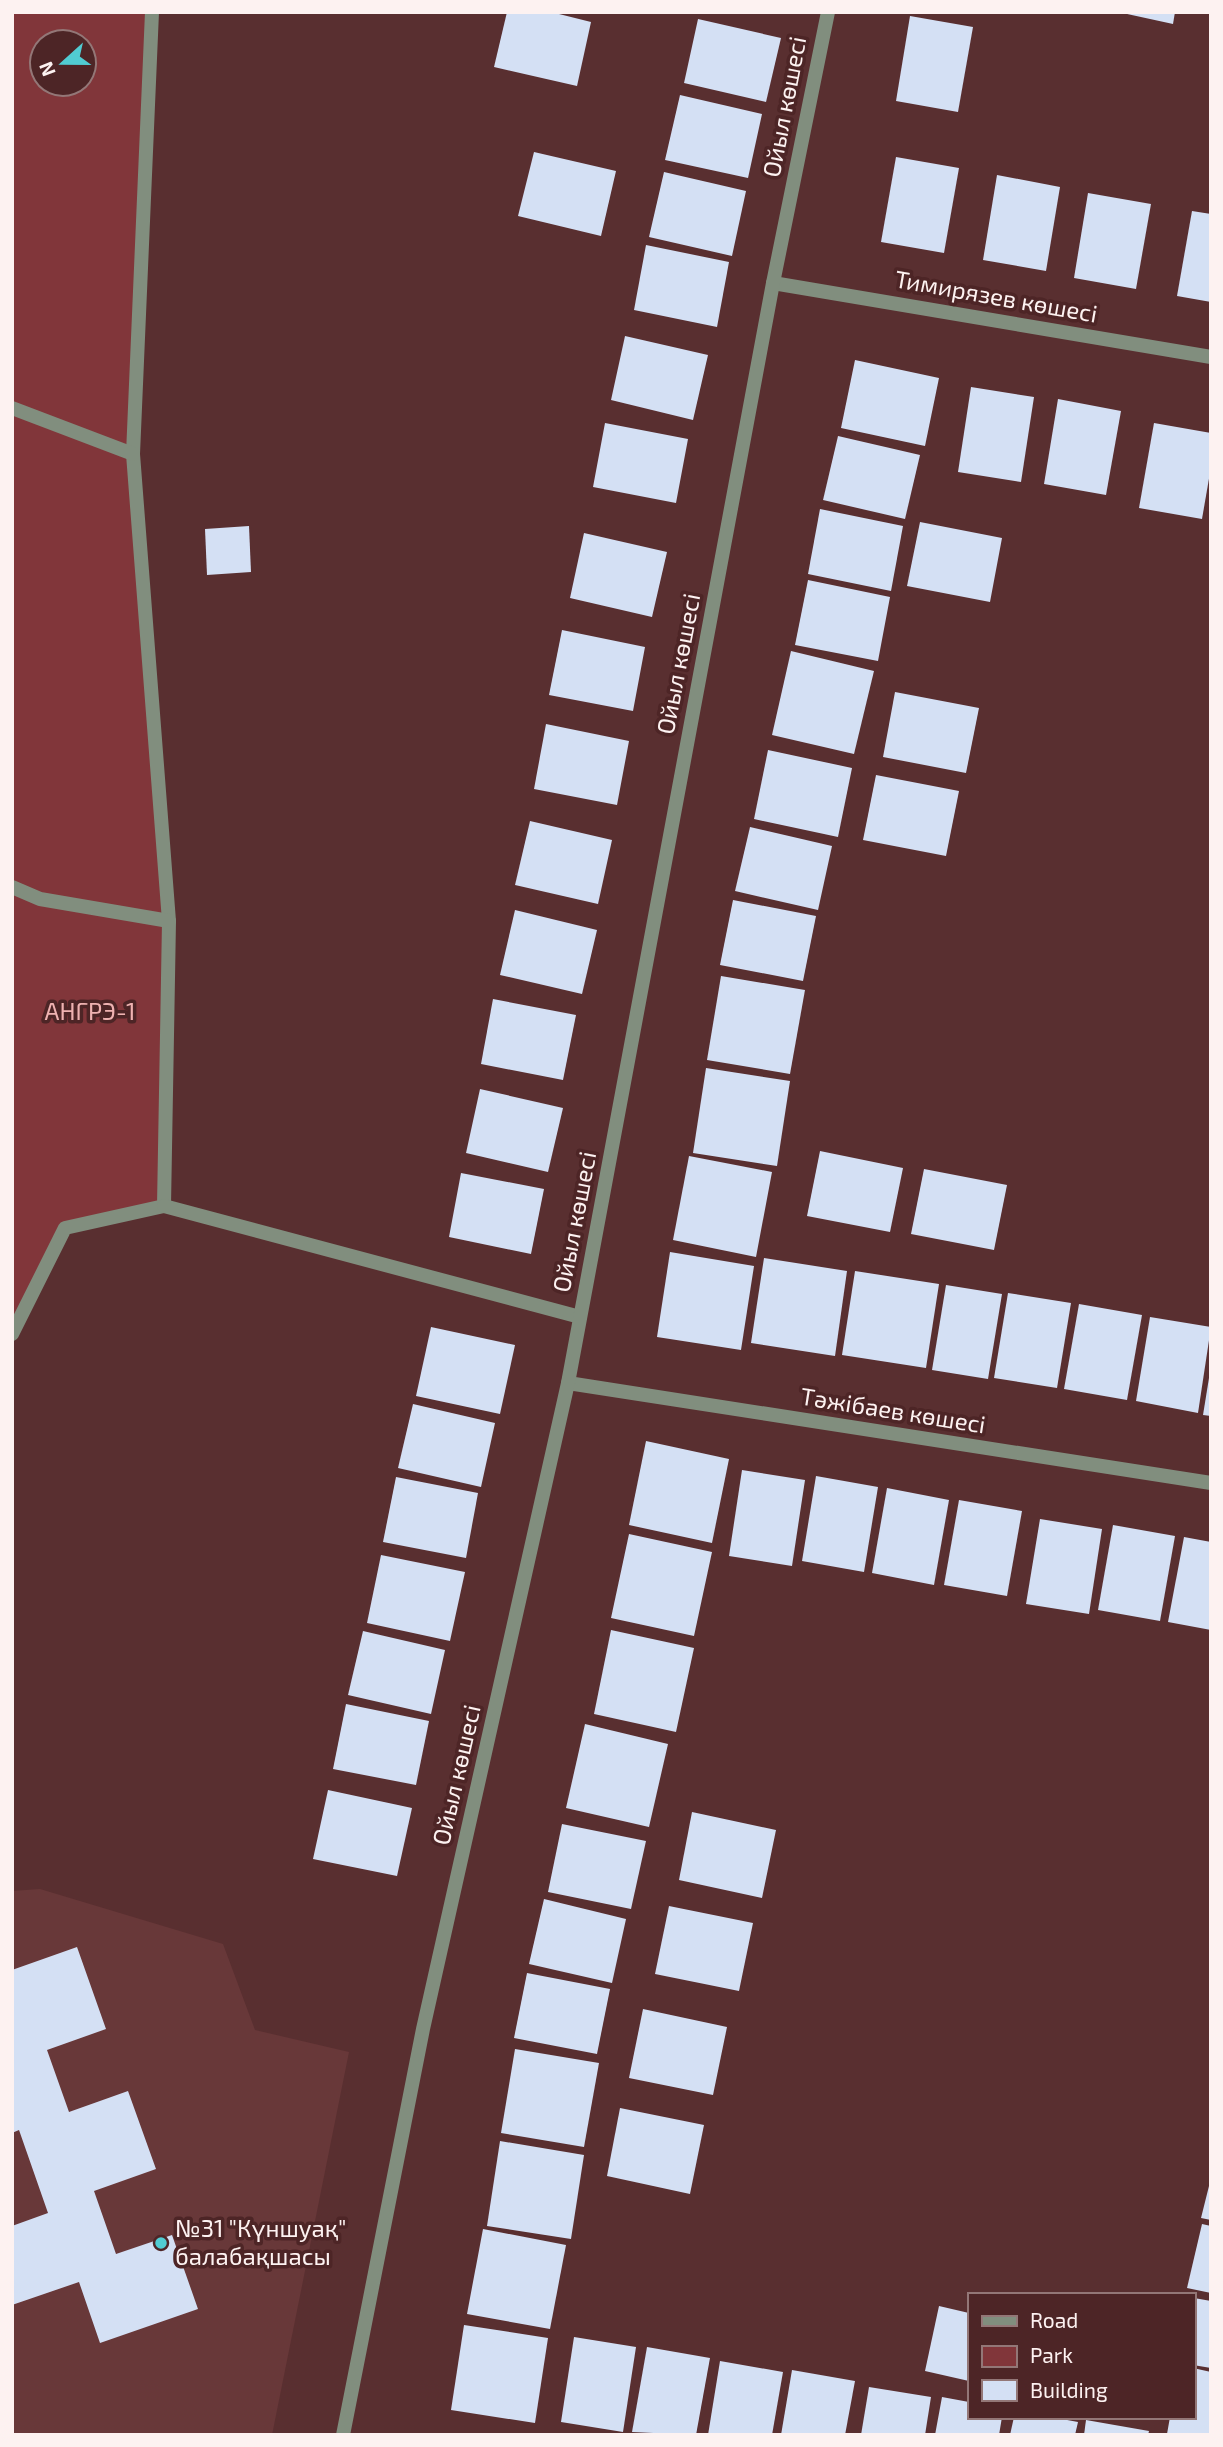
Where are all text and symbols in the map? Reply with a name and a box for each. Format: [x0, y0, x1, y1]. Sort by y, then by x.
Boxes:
north arrow [28, 28, 98, 98]
street label: Ойыл көшесі [756, 34, 811, 180]
text: N [33, 59, 60, 80]
street label: Тимирязев көшесі [893, 263, 1100, 328]
street label: Ойыл көшесі [650, 591, 705, 737]
park label: АНГРЭ-1 [45, 996, 135, 1025]
street label: Ойыл көшесі [546, 1149, 601, 1295]
street label: Тәжібаев көшесі [799, 1381, 988, 1438]
street label: Ойыл көшесі [425, 1702, 486, 1848]
place label: №31 "Күншуақ" балабақшасы [175, 2213, 346, 2270]
marker: №31 "Күншуақ" балабақшасы [153, 2235, 169, 2251]
legend [968, 2293, 1195, 2419]
text: Road [1030, 2307, 1078, 2332]
text: Park [1030, 2342, 1073, 2367]
text: Building [1030, 2377, 1108, 2402]

